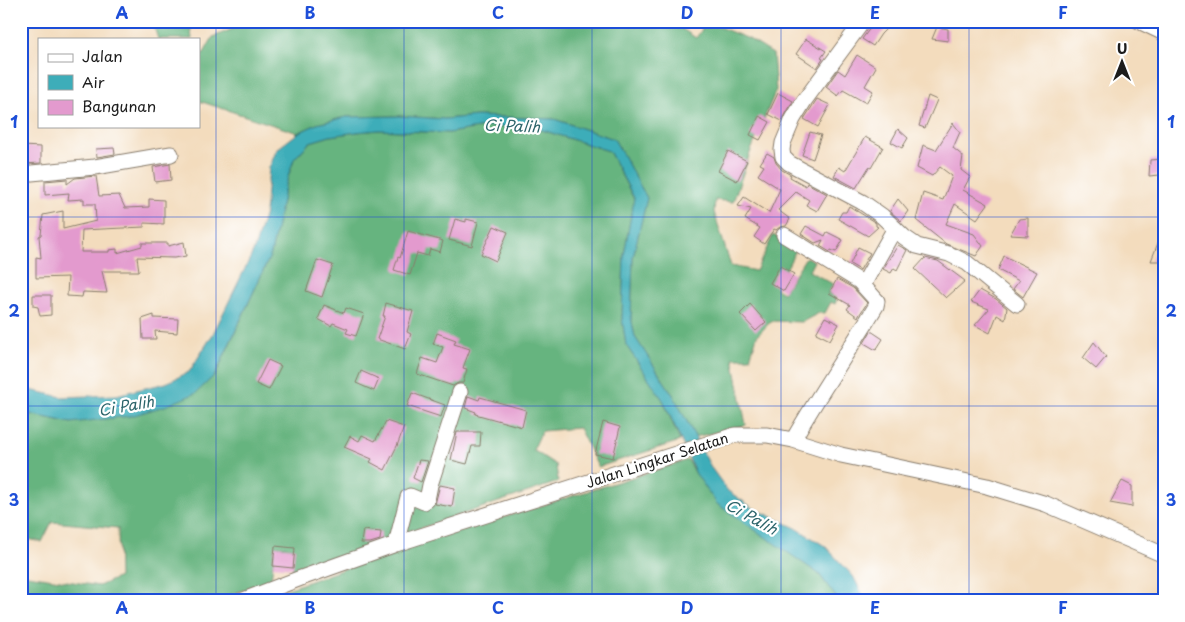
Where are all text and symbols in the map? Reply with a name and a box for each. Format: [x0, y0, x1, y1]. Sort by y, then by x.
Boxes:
text: A [116, 0, 129, 24]
text: B [305, 0, 316, 24]
text: C [492, 0, 504, 24]
text: D [681, 0, 693, 24]
text: E [870, 0, 880, 24]
text: F [1058, 0, 1068, 24]
legend [38, 38, 200, 128]
north arrow [1098, 38, 1148, 88]
text: U [1117, 38, 1127, 59]
text: Jalan [82, 44, 123, 67]
text: Air [82, 70, 105, 93]
text: Bangunan [82, 94, 156, 117]
text: 1 [10, 109, 18, 133]
text: 1 [1167, 109, 1175, 133]
water label: Ci Palih [484, 113, 541, 137]
text: 2 [8, 298, 20, 322]
text: 2 [1165, 298, 1177, 322]
water label: Ci Palih [96, 389, 156, 421]
street label: Jalan Lingkar Selatan [583, 427, 731, 493]
text: 3 [9, 487, 19, 511]
text: 3 [1166, 487, 1176, 511]
water label: Ci Palih [722, 492, 782, 540]
text: A [116, 595, 129, 619]
text: B [305, 595, 316, 619]
text: C [492, 595, 504, 619]
text: D [681, 595, 693, 619]
text: E [870, 595, 880, 619]
text: F [1058, 595, 1068, 619]

